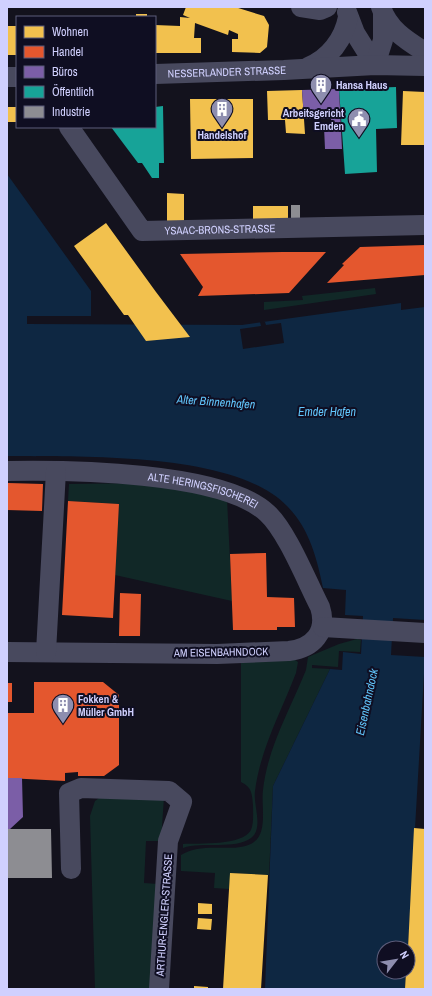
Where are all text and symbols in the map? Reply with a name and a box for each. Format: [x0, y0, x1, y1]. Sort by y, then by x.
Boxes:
legend [16, 16, 156, 128]
text: Wohnen [52, 24, 88, 40]
text: Handel [52, 44, 83, 60]
street label: NESSERLANDER STRASSE [168, 63, 286, 81]
text: Büros [52, 64, 78, 80]
building icon: Hansa Haus [308, 72, 334, 105]
place label: Hansa Haus [336, 78, 388, 92]
text: Öffentlich [52, 83, 94, 100]
building icon: Handelshof [209, 96, 235, 129]
text: Industrie [52, 104, 90, 120]
place label: Arbeitsgericht Emden [283, 106, 344, 133]
public building icon: Arbeitsgericht Emden [346, 106, 372, 139]
place label: Handelshof [197, 128, 247, 142]
street label: YSAAC-BRONS-STRASSE [164, 221, 276, 238]
water label: Alter Binnenhafen [175, 391, 256, 413]
water label: Emder Hafen [298, 404, 356, 420]
street label: ALTE HERINGSFISCHEREI [146, 469, 261, 511]
street label: AM EISENBAHNDOCK [173, 644, 268, 660]
water label: Eisenbahndock [352, 666, 382, 737]
building icon: Fokken & Müller GmbH [50, 692, 76, 725]
place label: Fokken & Müller GmbH [78, 692, 134, 719]
street label: ARTHUR-ENGLER-STRASSE [153, 853, 175, 978]
north arrow [376, 940, 416, 980]
text: N [397, 948, 412, 961]

